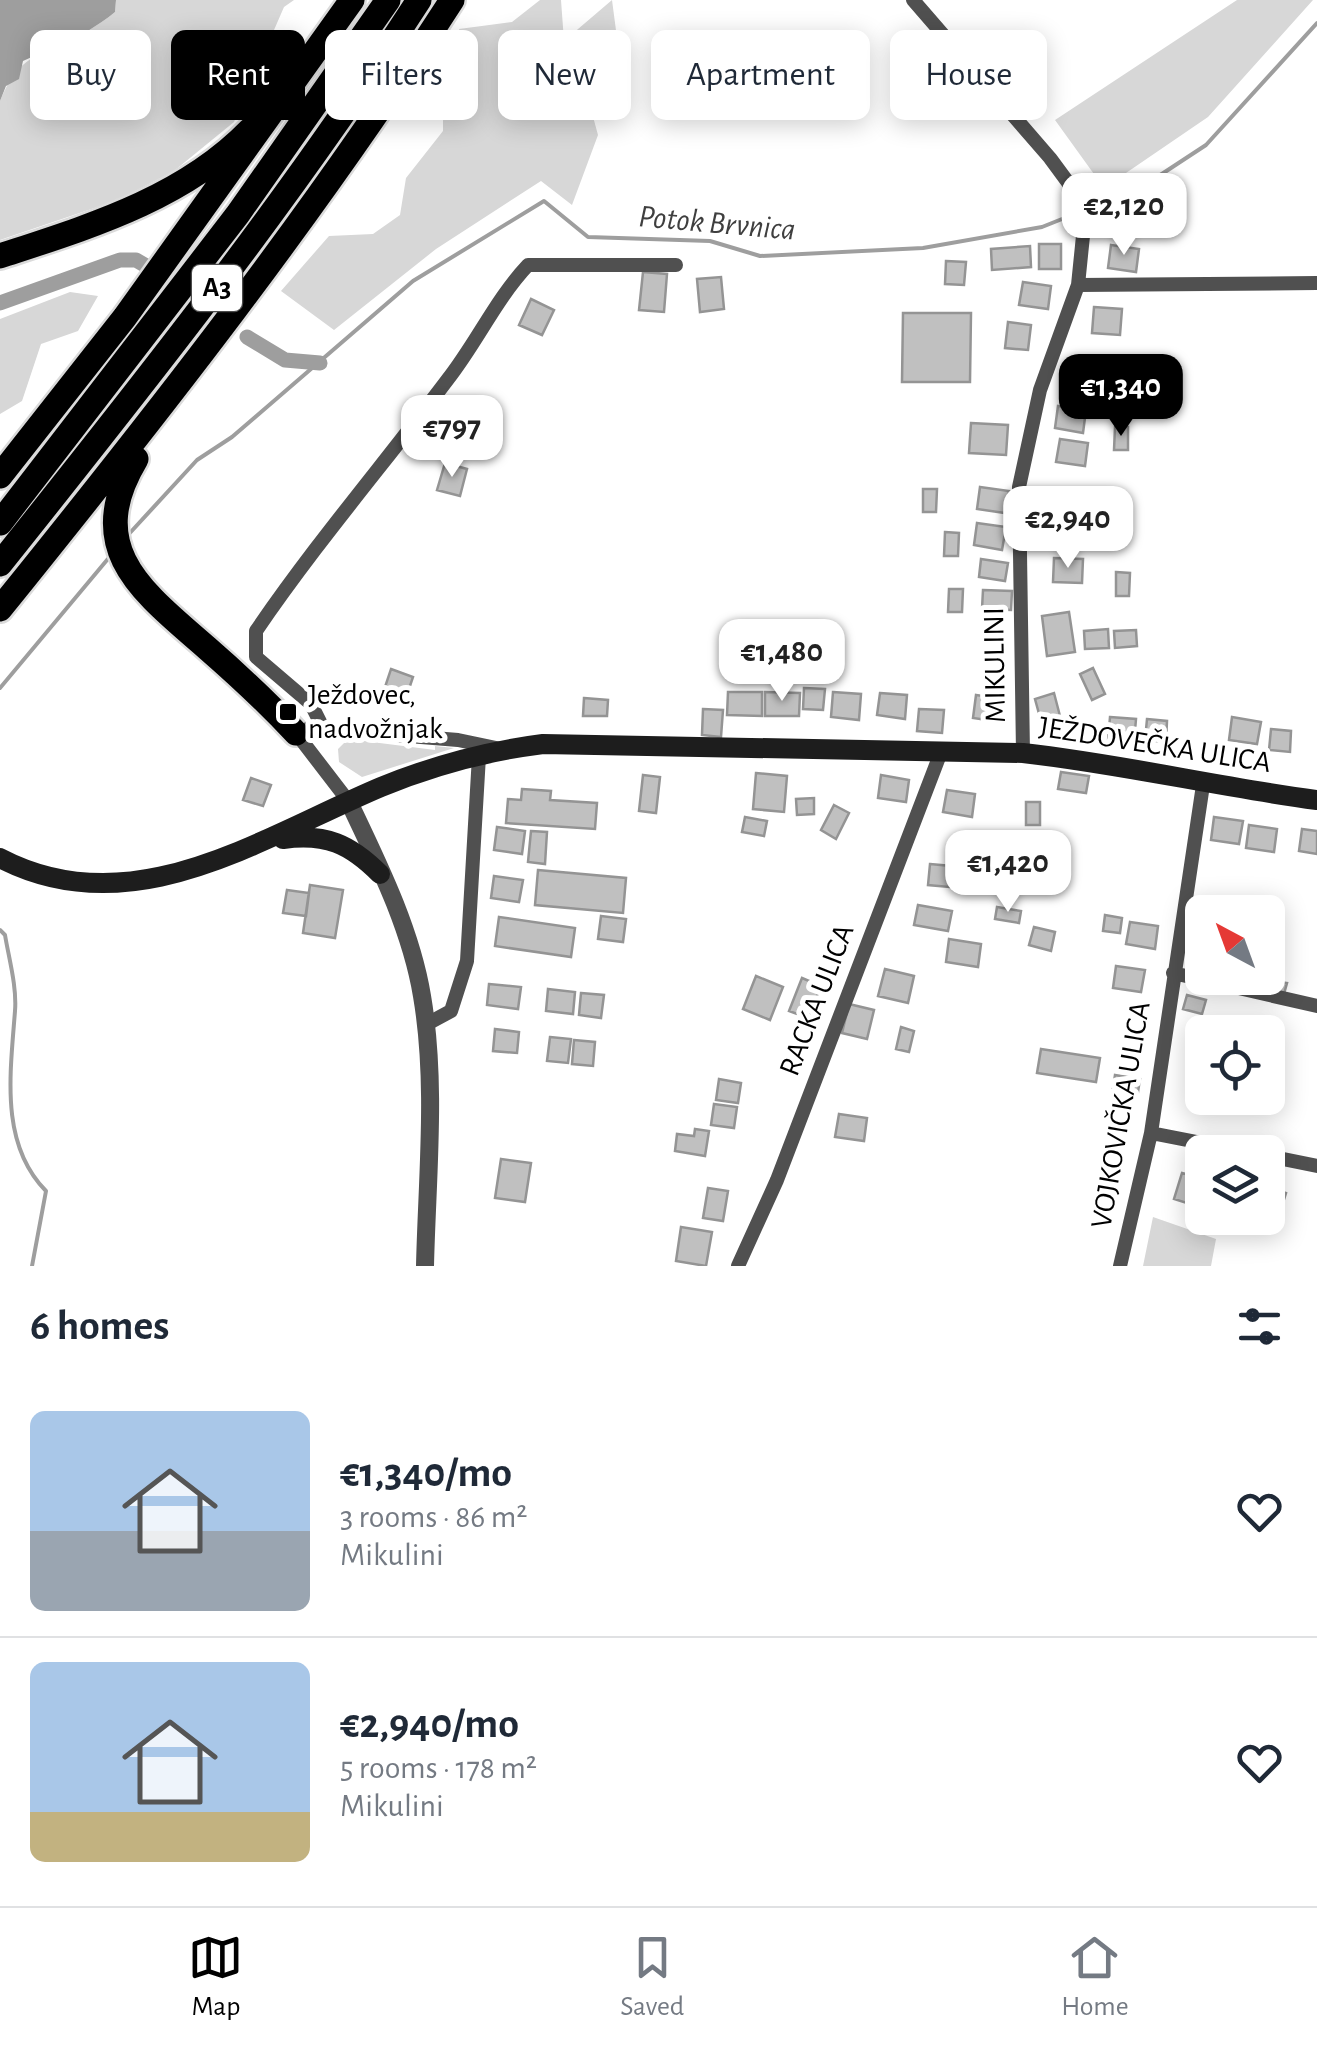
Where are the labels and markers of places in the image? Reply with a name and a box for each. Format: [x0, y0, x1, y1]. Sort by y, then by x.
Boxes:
pin: €2,120 [1043, 173, 1205, 258]
pin: €1,340 [1040, 354, 1202, 439]
pin: €797 [393, 395, 511, 480]
pin: €2,940 [987, 486, 1149, 571]
pin: €1,480 [701, 619, 863, 704]
place label: Ježdovec, nadvožnjak [308, 680, 443, 744]
marker: Ježdovec, nadvožnjak [277, 701, 299, 723]
pin: €1,420 [927, 830, 1089, 915]

